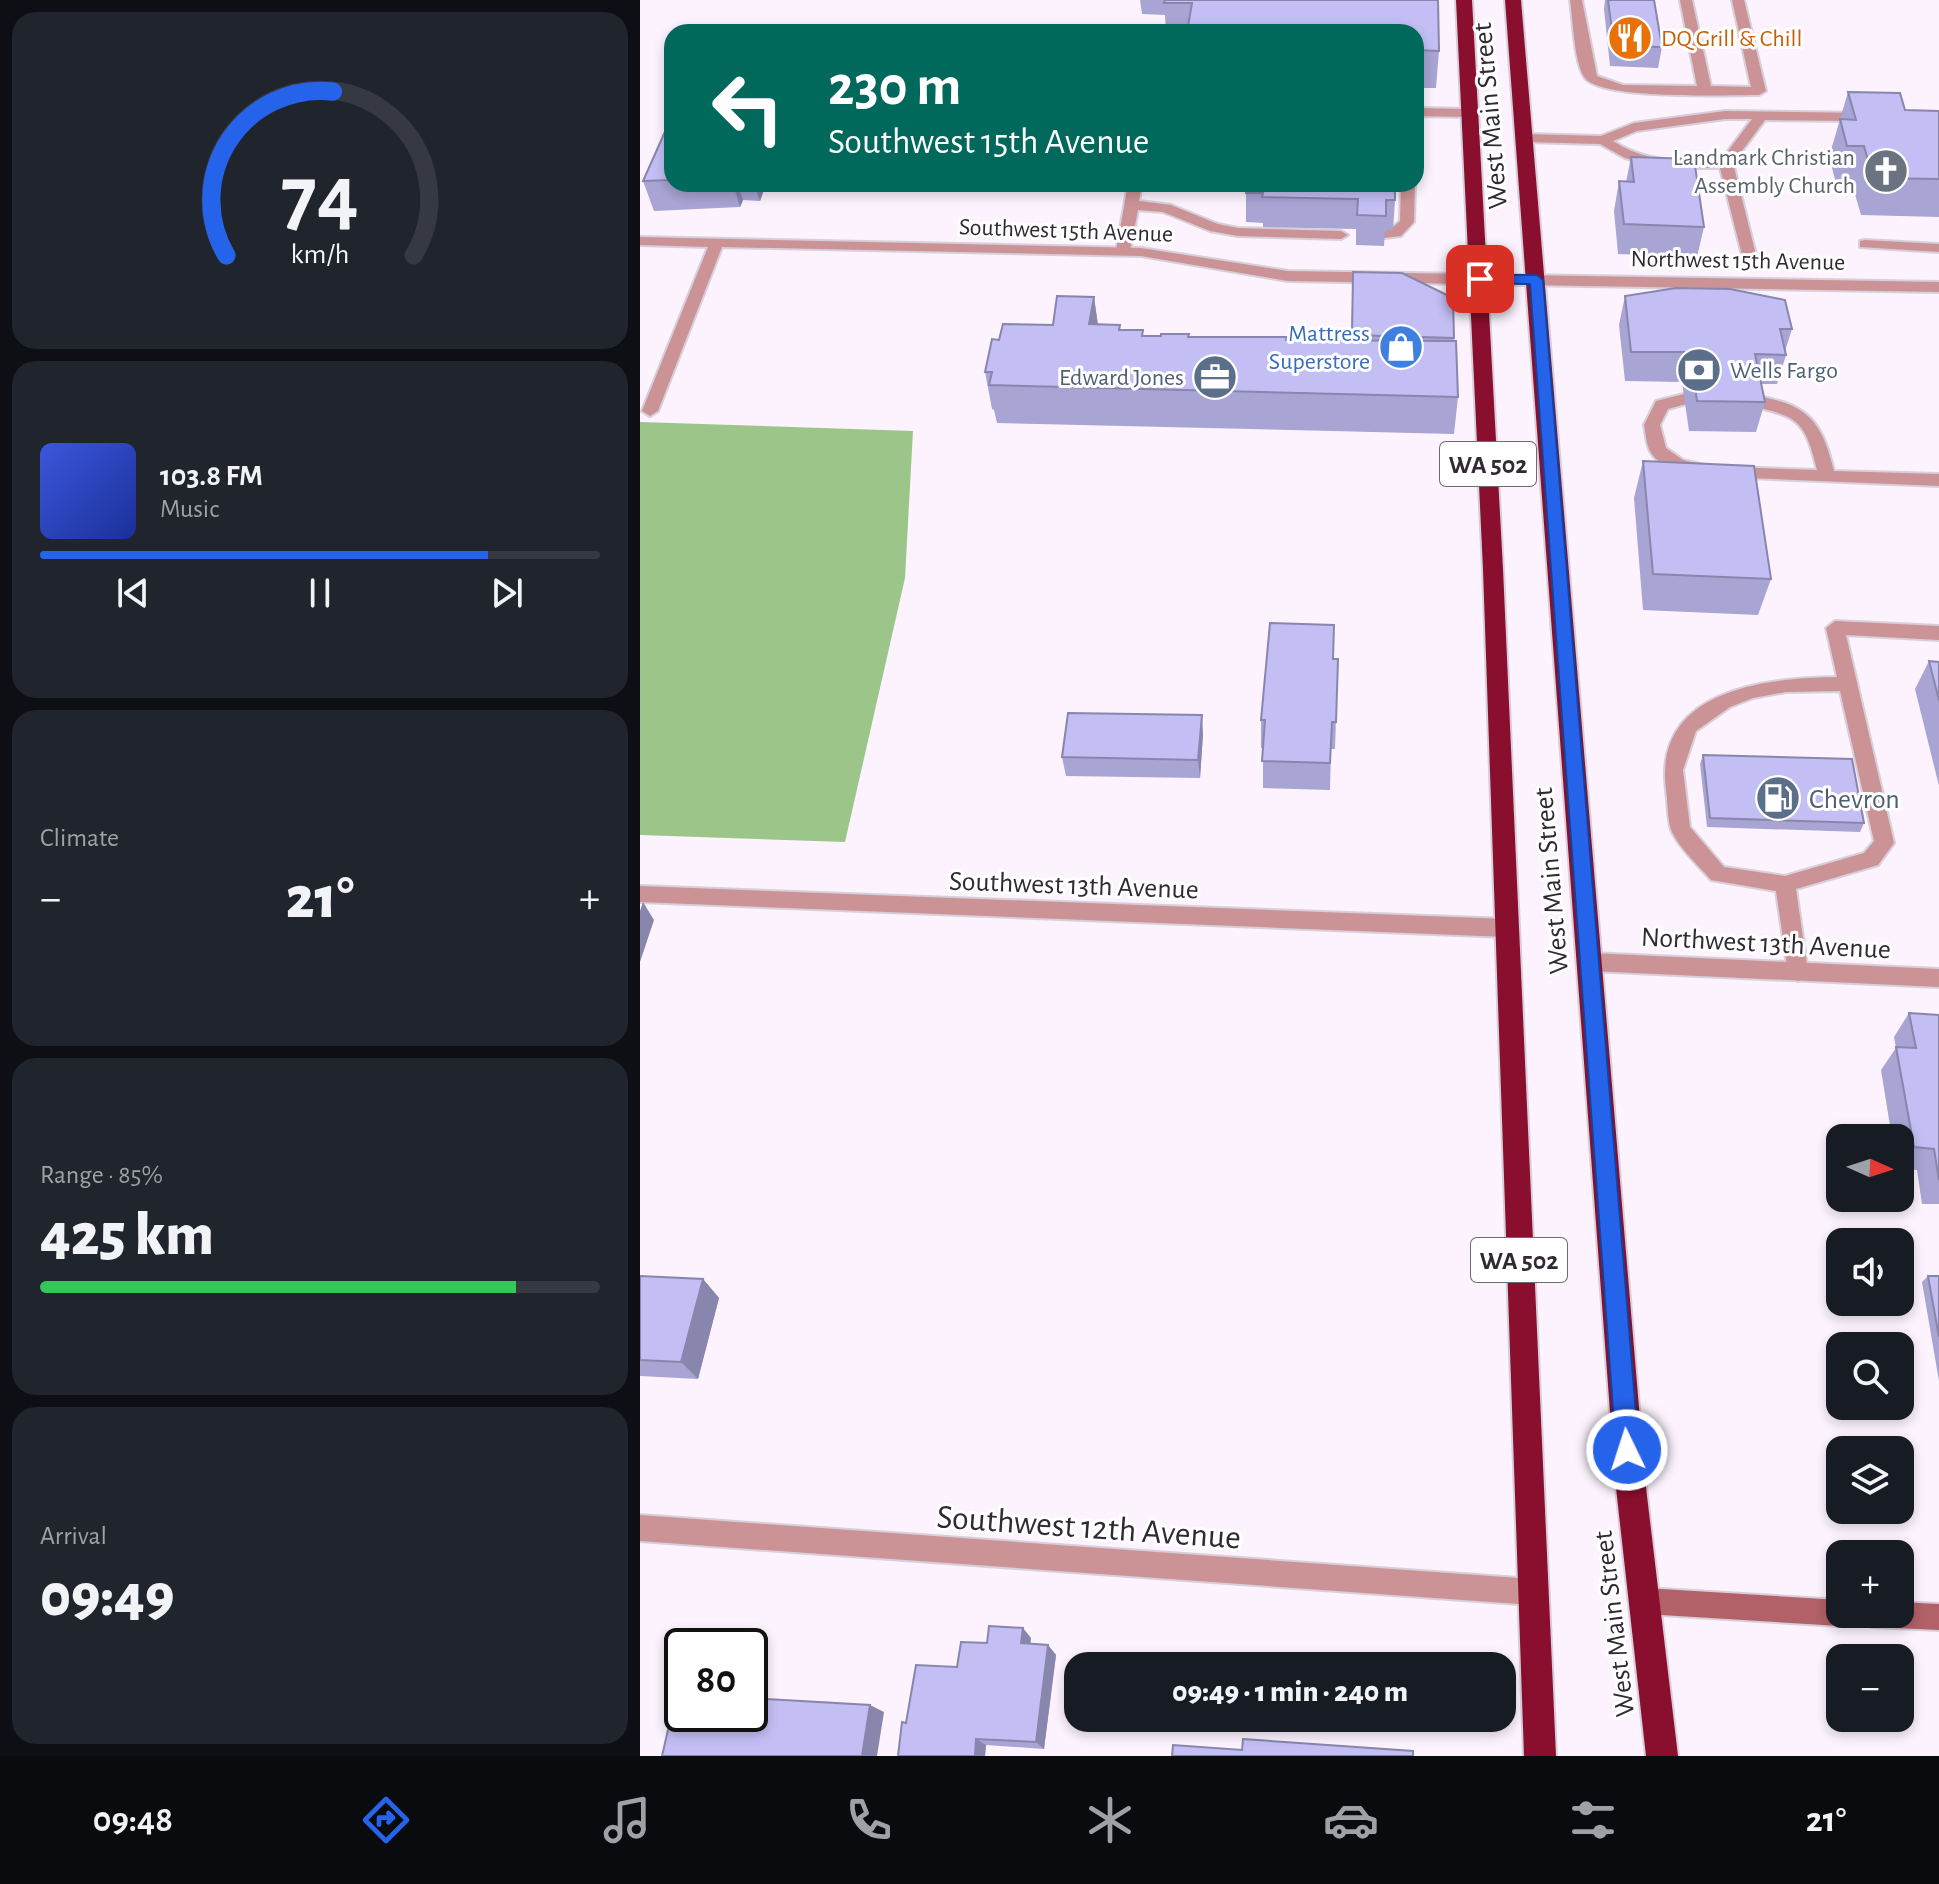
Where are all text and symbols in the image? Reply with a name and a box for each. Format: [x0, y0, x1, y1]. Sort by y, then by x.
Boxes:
restaurant icon: DQ Grill & Chill [1606, 14, 1654, 62]
street label: West Main Street [1469, 21, 1513, 210]
place label: DQ Grill & Chill [1661, 27, 1802, 51]
icon: left [696, 56, 800, 160]
text: 230 m [828, 59, 961, 115]
text: Southwest 15th Avenue [828, 124, 1149, 160]
place label: Landmark Christian Assembly Church [1673, 146, 1855, 198]
church icon: Landmark Christian Assembly Church [1862, 147, 1910, 195]
text: 74 [281, 155, 359, 239]
street label: Southwest 15th Avenue [958, 215, 1173, 247]
text: km/h [291, 241, 349, 270]
pin [1446, 245, 1514, 313]
street label: Northwest 15th Avenue [1630, 247, 1845, 275]
icon: arrive [1458, 257, 1502, 301]
place label: Mattress Superstore [1269, 322, 1370, 374]
shop icon: Mattress Superstore [1377, 323, 1425, 371]
bank icon: Wells Fargo [1675, 346, 1723, 394]
office icon: Edward Jones [1191, 353, 1239, 401]
place label: Wells Fargo [1730, 359, 1838, 383]
place label: Edward Jones [1059, 366, 1184, 390]
road number: WA 502 [1440, 442, 1536, 486]
text: 103.8 FM [160, 461, 263, 491]
text: Music [160, 496, 219, 522]
icon: previous [111, 571, 155, 615]
icon: pause [298, 571, 342, 615]
icon: next [485, 571, 529, 615]
fuel station icon: Chevron [1754, 774, 1802, 822]
street label: West Main Street [1530, 786, 1574, 975]
place label: Chevron [1809, 786, 1900, 814]
text: Climate [40, 825, 119, 851]
street label: Southwest 13th Avenue [949, 868, 1199, 904]
text: 21° [286, 869, 354, 929]
text: − [40, 877, 61, 921]
text: + [579, 877, 600, 921]
street label: Northwest 13th Avenue [1640, 923, 1892, 965]
north arrow [1826, 1124, 1914, 1212]
map controls [1826, 1124, 1914, 1732]
text: Range · 85% [40, 1162, 163, 1188]
text: 425 km [40, 1206, 214, 1266]
button: sound [1826, 1228, 1914, 1316]
road number: WA 502 [1471, 1238, 1567, 1282]
button: search [1826, 1332, 1914, 1420]
position arrow [1585, 1408, 1669, 1492]
button: layers [1826, 1436, 1914, 1524]
street label: Southwest 12th Avenue [936, 1500, 1242, 1556]
text: Arrival [40, 1523, 107, 1549]
street label: West Main Street [1590, 1529, 1640, 1718]
button: + [1826, 1540, 1914, 1628]
text: 09:49 [40, 1567, 174, 1627]
speed limit sign: 80 [664, 1628, 768, 1732]
button: − [1826, 1644, 1914, 1732]
text: 09:49 · 1 min · 240 m [1172, 1677, 1408, 1707]
icon: directions [358, 1792, 414, 1848]
icon: music [599, 1792, 655, 1848]
icon: phone [841, 1792, 897, 1848]
icon: climate [1082, 1792, 1138, 1848]
icon: car [1323, 1792, 1379, 1848]
icon: filters [1565, 1792, 1621, 1848]
text: 09:48 [93, 1802, 173, 1838]
text: 21° [1806, 1802, 1846, 1838]

